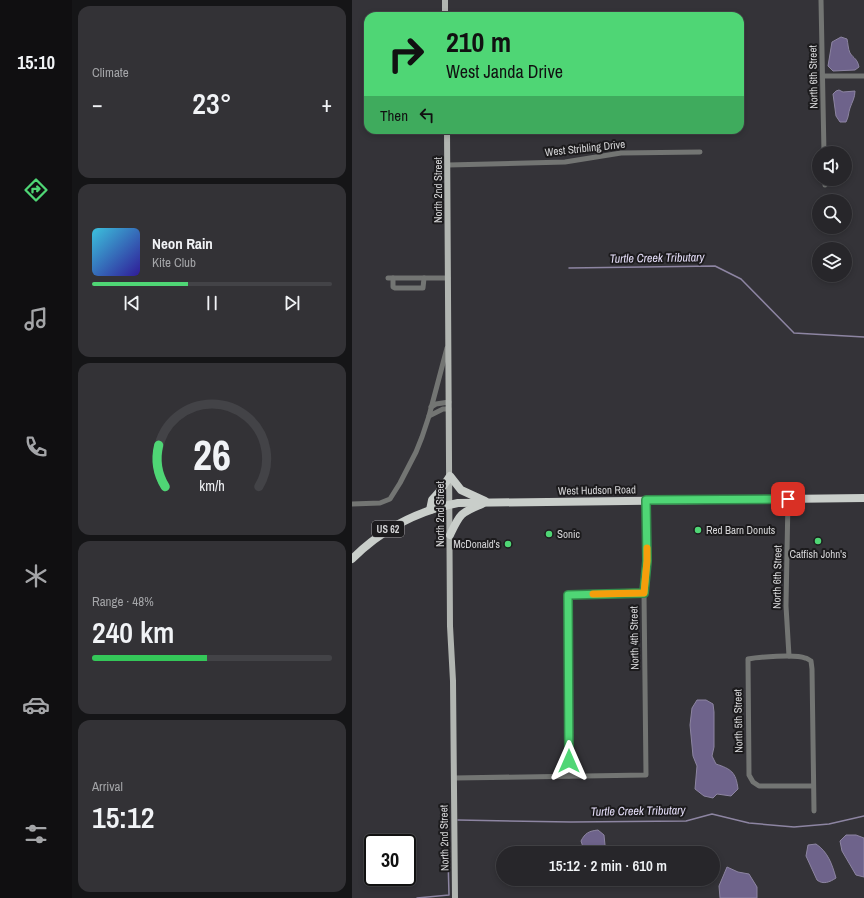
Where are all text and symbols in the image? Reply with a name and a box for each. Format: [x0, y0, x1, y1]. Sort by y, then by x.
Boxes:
text: 210 m [446, 23, 511, 61]
icon: right [380, 28, 432, 80]
street label: North 6th Street [805, 45, 821, 109]
text: 15:10 [17, 50, 55, 75]
text: West Janda Drive [446, 59, 563, 84]
text: Climate [92, 64, 129, 81]
text: 23° [192, 83, 232, 123]
text: − [92, 89, 103, 119]
text: + [321, 89, 332, 119]
icon: left [416, 104, 438, 126]
text: Then [380, 105, 408, 126]
street label: West Stribling Drive [544, 137, 626, 159]
map controls [812, 146, 852, 282]
button: sound [812, 146, 852, 186]
street label: North 2nd Street [431, 156, 445, 223]
icon: directions [22, 176, 50, 204]
button: search [812, 194, 852, 234]
text: Neon Rain [152, 233, 213, 254]
button: layers [812, 242, 852, 282]
water label: Turtle Creek Tributary [609, 249, 706, 267]
text: Kite Club [152, 254, 196, 271]
icon: previous [121, 292, 143, 314]
icon: pause [201, 292, 223, 314]
icon: next [281, 292, 303, 314]
icon: music [22, 305, 50, 333]
text: 26 [193, 427, 231, 483]
icon: phone [22, 433, 50, 461]
text: km/h [199, 476, 225, 495]
street label: North 2nd Street [433, 480, 447, 547]
street label: West Hudson Road [558, 482, 636, 498]
pin [771, 482, 805, 516]
icon: arrive [777, 488, 799, 510]
road number: US 62 [372, 521, 404, 537]
place label: Red Barn Donuts [706, 523, 776, 537]
marker: Red Barn Donuts [693, 525, 703, 535]
place label: Sonic [557, 527, 581, 541]
marker: Sonic [544, 529, 554, 539]
marker: Catfish John's [813, 536, 823, 546]
place label: McDonald's [453, 537, 500, 551]
marker: McDonald's [503, 539, 513, 549]
street label: North 6th Street [769, 545, 785, 609]
place label: Catfish John's [790, 547, 847, 561]
icon: climate [22, 562, 50, 590]
text: Range · 48% [92, 593, 154, 610]
street label: North 4th Street [626, 606, 642, 670]
text: 240 km [92, 612, 174, 652]
street label: North 5th Street [730, 689, 746, 753]
icon: car [22, 691, 50, 719]
position arrow [548, 740, 590, 782]
text: Arrival [92, 778, 123, 795]
text: 15:12 [92, 797, 154, 837]
water label: Turtle Creek Tributary [590, 802, 687, 820]
street label: North 2nd Street [436, 804, 452, 871]
icon: filters [22, 820, 50, 848]
speed limit sign: 30 [364, 834, 416, 886]
text: 15:12 · 2 min · 610 m [549, 855, 667, 876]

